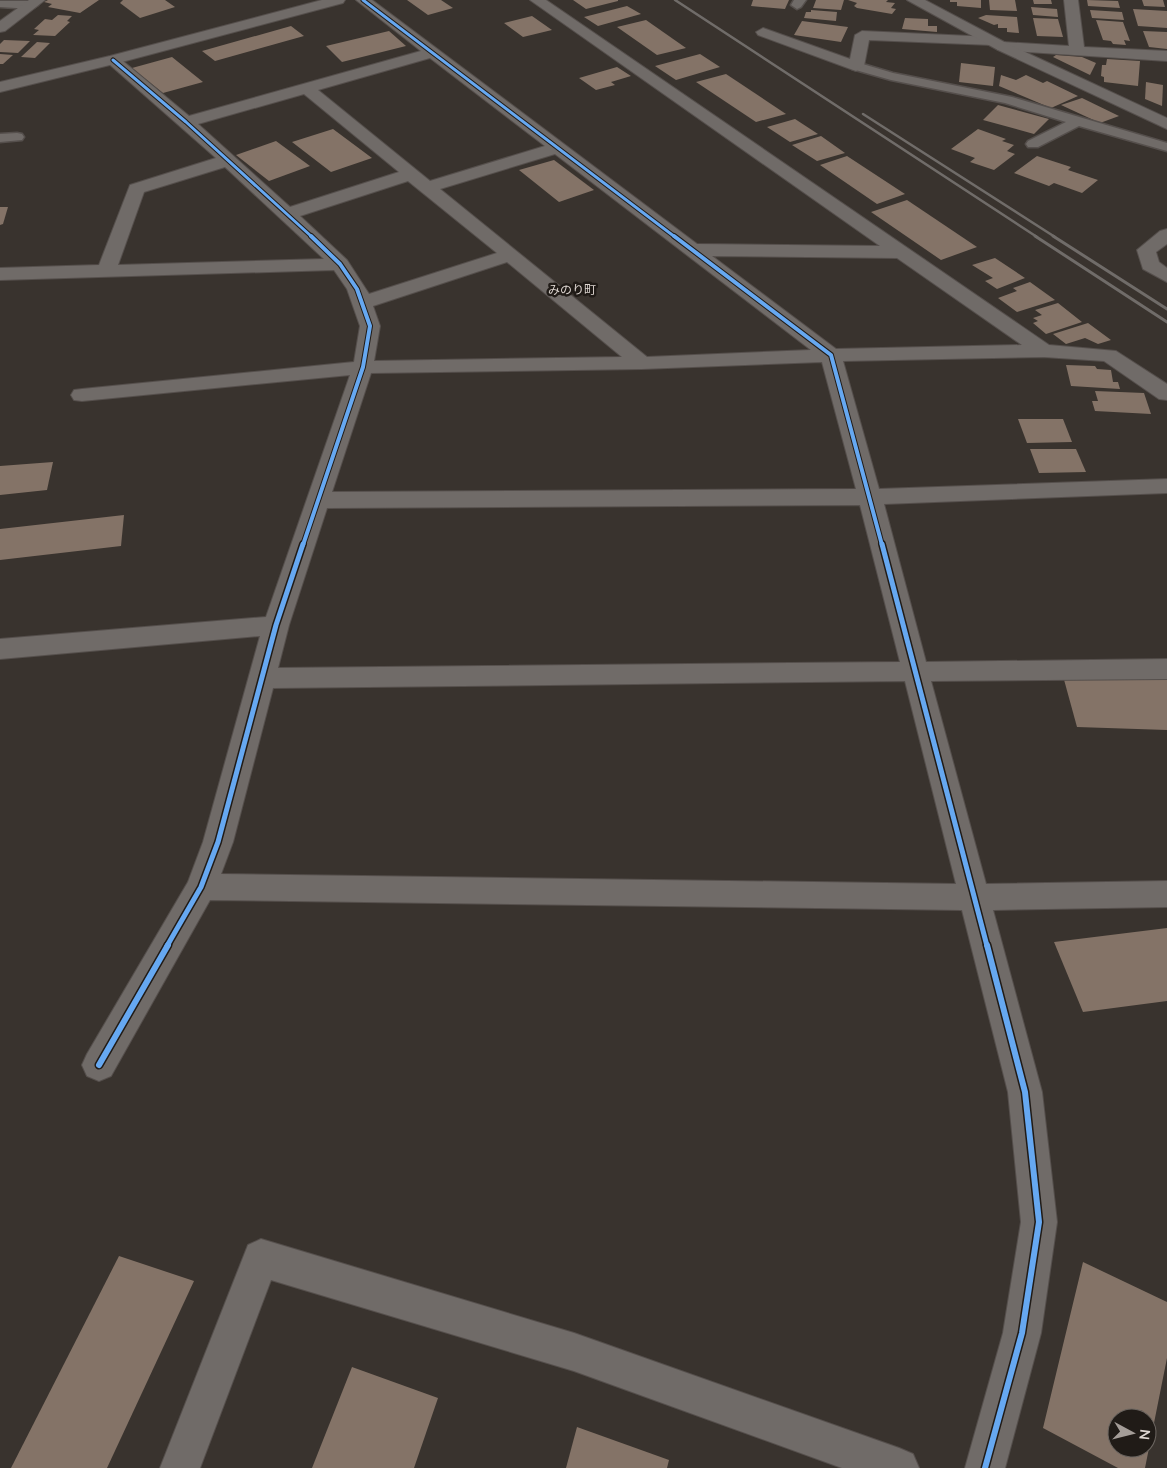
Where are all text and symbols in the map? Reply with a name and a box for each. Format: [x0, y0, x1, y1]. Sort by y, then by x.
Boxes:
district label: みのり町 [548, 282, 596, 297]
north arrow [1107, 1408, 1157, 1458]
text: N [1135, 1428, 1154, 1441]

